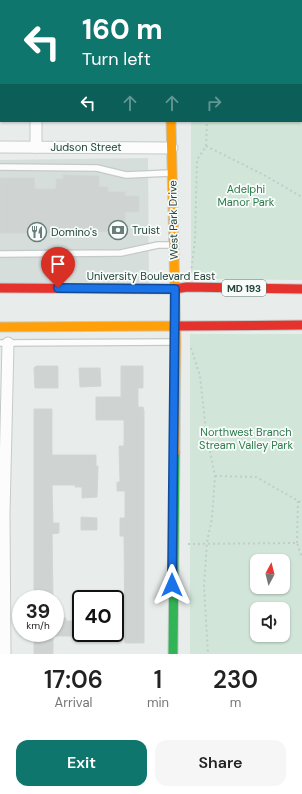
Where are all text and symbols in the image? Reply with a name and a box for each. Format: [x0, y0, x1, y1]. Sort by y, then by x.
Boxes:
text: 160 m [82, 11, 163, 48]
icon: left [16, 16, 68, 68]
text: Turn left [82, 47, 151, 71]
icon: left [77, 92, 99, 114]
icon: ahead [119, 92, 141, 114]
icon: ahead [161, 92, 183, 114]
icon: right [203, 92, 225, 114]
street label: Judson Street [50, 140, 122, 154]
street label: West Park Drive [165, 180, 181, 260]
park label: Adelphi Manor Park [218, 182, 275, 209]
bank icon: Truist [107, 219, 129, 241]
restaurant icon: Domino's [26, 221, 48, 243]
place label: Truist [132, 223, 160, 237]
place label: Domino's [51, 225, 97, 239]
pin [41, 247, 75, 288]
icon: arrive [47, 253, 69, 275]
street label: University Boulevard East [87, 269, 215, 283]
road number: MD 193 [222, 280, 266, 296]
park label: Northwest Branch Stream Valley Park [199, 425, 293, 452]
north arrow [250, 554, 290, 594]
map controls [250, 554, 290, 642]
position arrow [151, 564, 193, 606]
speed limit sign: 40 [72, 590, 124, 642]
text: 39 [26, 598, 50, 624]
button: sound [250, 602, 290, 642]
text: km/h [26, 619, 50, 632]
text: 17:06 [44, 664, 103, 695]
text: 1 [154, 664, 162, 695]
text: 230 [213, 664, 258, 695]
text: Arrival [55, 694, 92, 711]
text: min [147, 694, 169, 711]
text: m [230, 694, 241, 711]
button: Exit [16, 740, 147, 786]
button: Share [155, 740, 286, 786]

